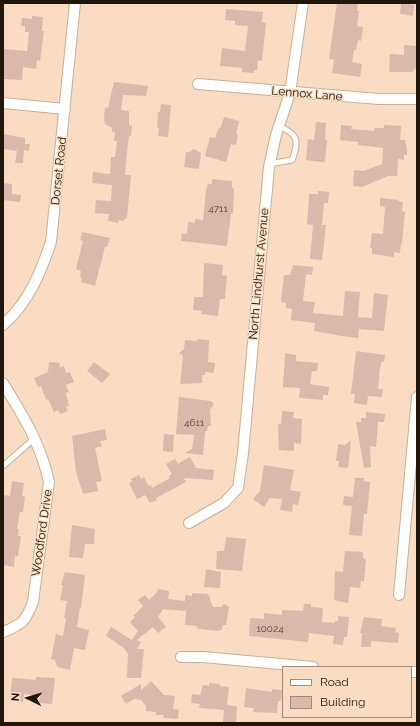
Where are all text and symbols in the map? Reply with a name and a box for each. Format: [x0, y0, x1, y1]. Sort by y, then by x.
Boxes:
street label: Lennox Lane [271, 84, 343, 104]
street label: Dorset Road [48, 136, 70, 206]
house number: 4711 [208, 203, 228, 215]
street label: North Lindhurst Avenue [246, 208, 272, 340]
house number: 4611 [184, 417, 204, 429]
street label: Woodford Drive [29, 489, 55, 577]
house number: 10024 [256, 623, 284, 635]
legend [282, 666, 412, 718]
text: Road [320, 675, 349, 689]
north arrow [8, 678, 48, 718]
text: N [9, 692, 22, 702]
text: Building [320, 695, 366, 709]

